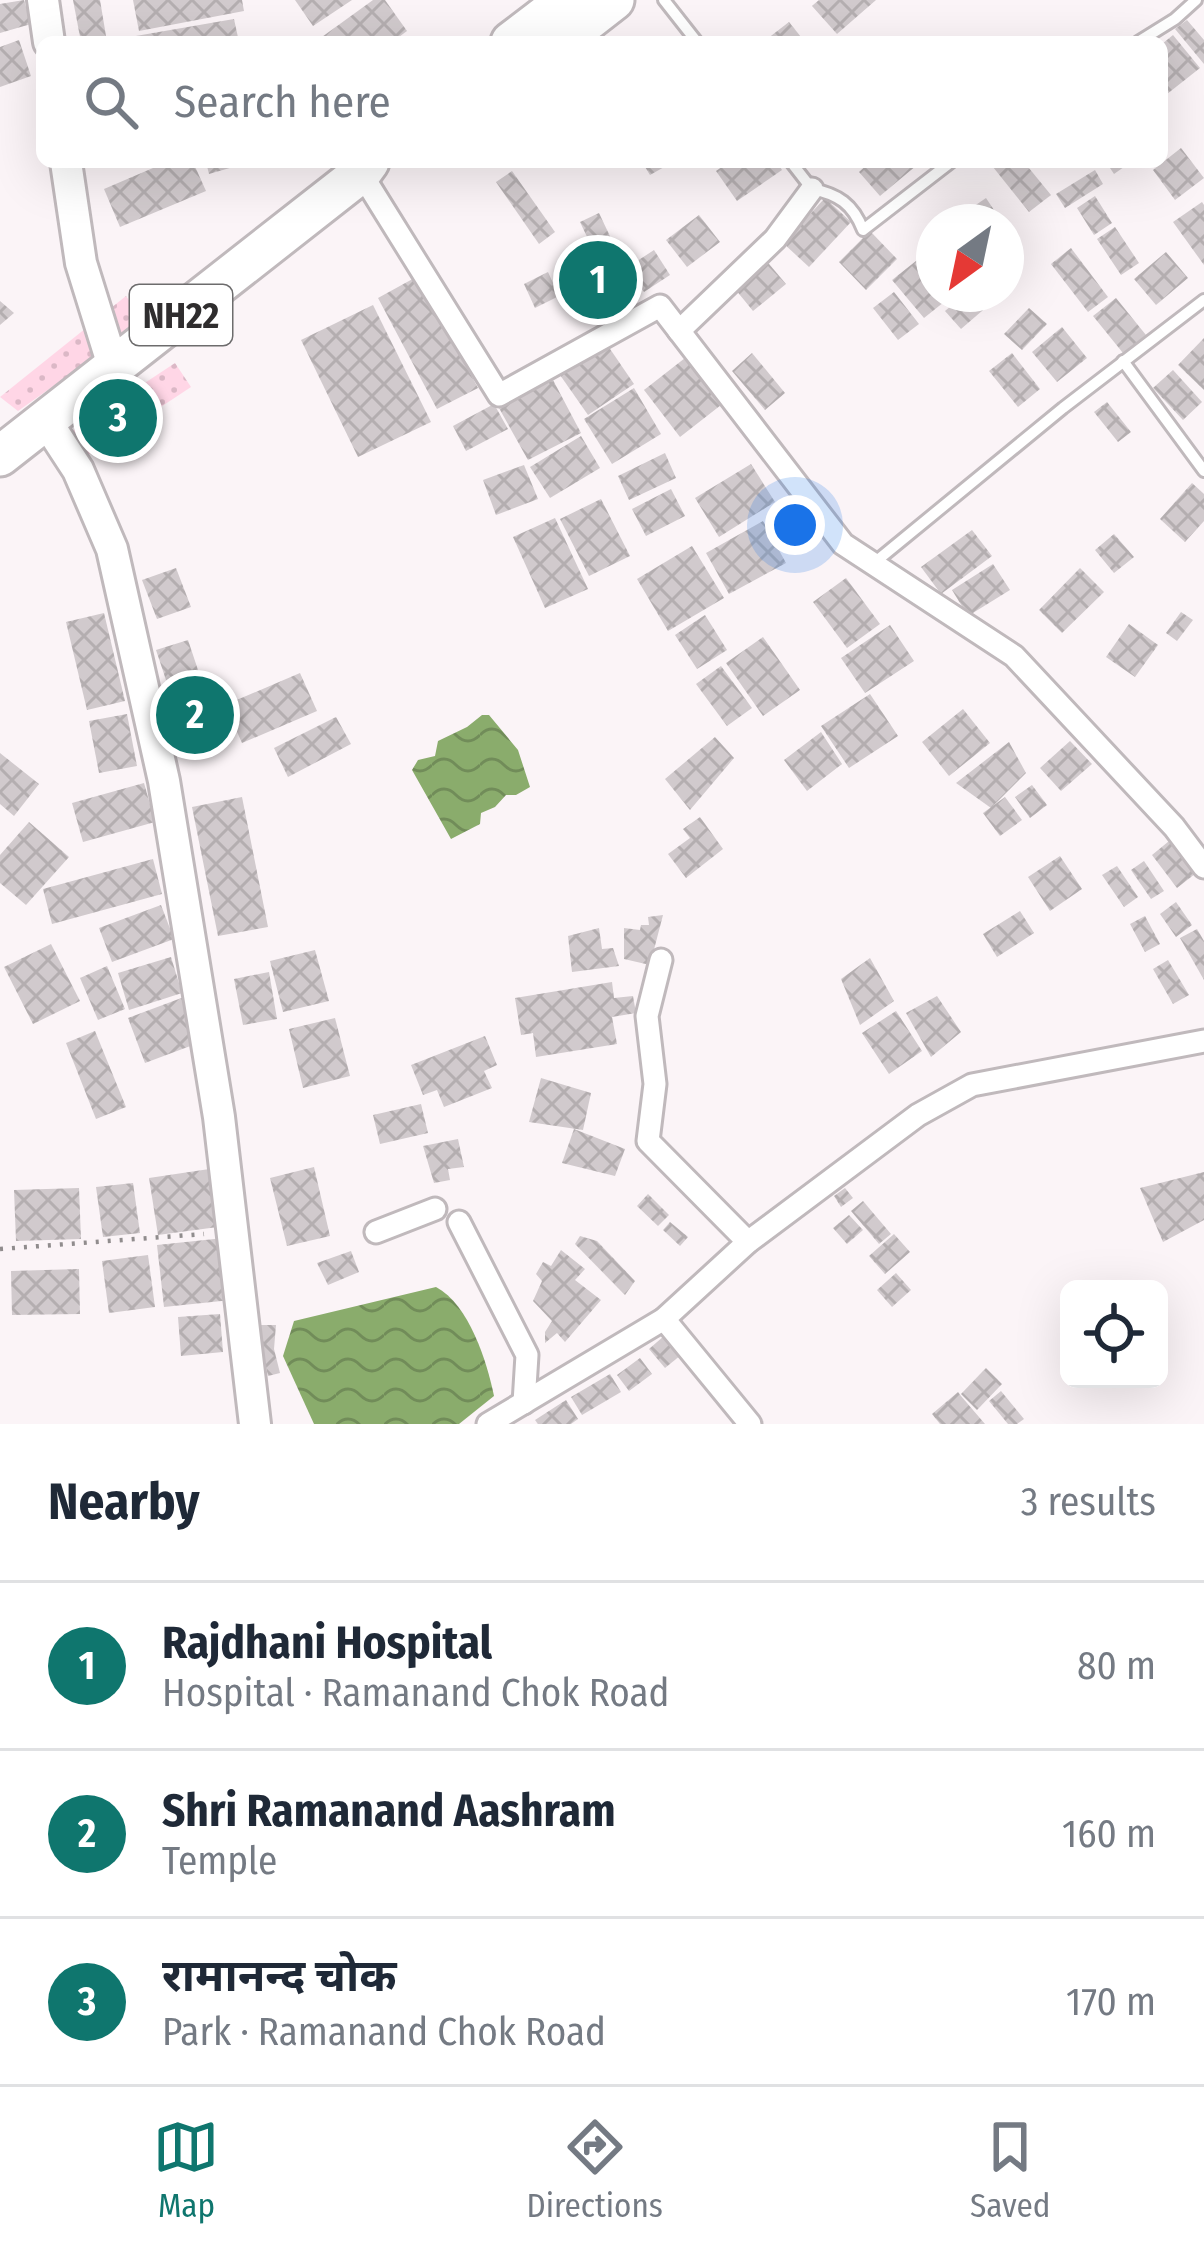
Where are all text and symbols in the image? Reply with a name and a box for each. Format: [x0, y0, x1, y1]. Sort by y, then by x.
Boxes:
search box [36, 36, 1168, 168]
icon: search [78, 69, 144, 135]
text: Search here [174, 75, 391, 129]
north arrow [916, 204, 1024, 312]
pin: 1 [559, 235, 637, 325]
road number: NH22 [130, 285, 232, 345]
pin: 3 [79, 373, 157, 463]
your location [765, 495, 825, 555]
pin: 2 [156, 670, 234, 760]
map controls [1060, 1280, 1168, 1388]
button: locate [1060, 1280, 1168, 1388]
text: Nearby [48, 1471, 200, 1533]
text: 3 results [1021, 1479, 1156, 1525]
text: Rajdhani Hospital [162, 1616, 492, 1670]
text: 1 [79, 1643, 95, 1689]
text: 80 m [1077, 1643, 1156, 1689]
text: Hospital · Ramanand Chok Road [162, 1670, 670, 1716]
text: Shri Ramanand Aashram [162, 1784, 615, 1838]
text: 2 [78, 1811, 96, 1857]
text: 160 m [1062, 1811, 1156, 1857]
text: Temple [162, 1838, 277, 1884]
text: रामानन्द चोक [162, 1949, 397, 2003]
text: 3 [78, 1979, 96, 2025]
text: 170 m [1066, 1979, 1156, 2025]
text: Park · Ramanand Chok Road [162, 2009, 606, 2055]
tab: Map [153, 2114, 219, 2226]
tab: Directions [526, 2114, 663, 2226]
tab: Saved [970, 2114, 1050, 2226]

